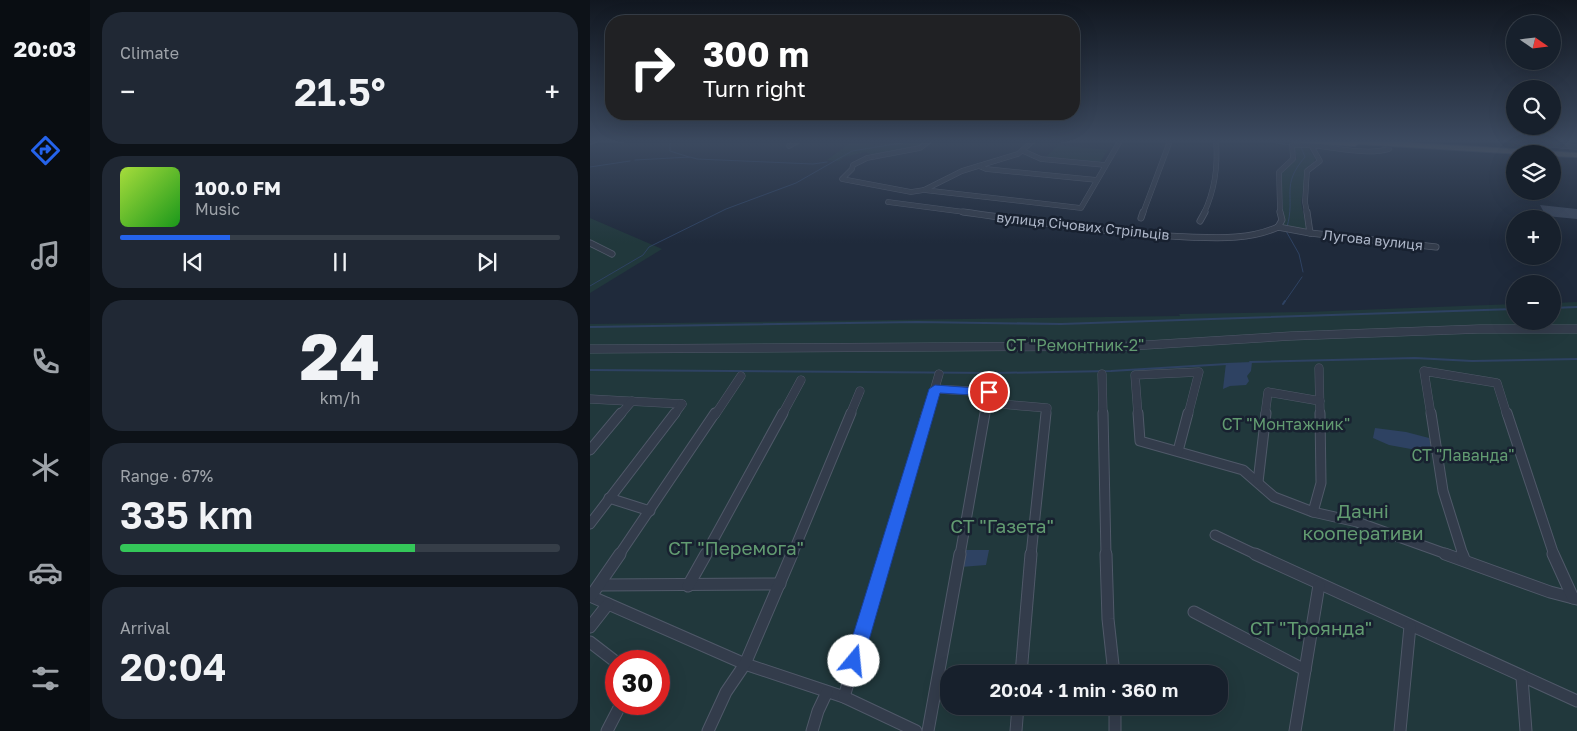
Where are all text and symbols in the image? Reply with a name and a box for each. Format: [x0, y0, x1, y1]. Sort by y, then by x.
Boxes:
north arrow [1506, 15, 1561, 70]
map controls [1506, 15, 1561, 330]
text: 300 m [703, 33, 809, 75]
text: 20:03 [14, 35, 76, 62]
icon: right [620, 35, 685, 100]
text: Climate [120, 43, 179, 63]
text: 21.5° [294, 69, 386, 114]
text: − [120, 75, 135, 108]
text: + [545, 75, 560, 108]
text: Turn right [703, 75, 806, 102]
button: search [1506, 80, 1561, 135]
icon: directions [28, 133, 63, 168]
button: layers [1506, 145, 1561, 200]
text: 100.0 FM [195, 176, 281, 199]
text: Music [195, 199, 240, 219]
street label: вулиця Січових Стрільців [996, 208, 1171, 243]
button: + [1506, 210, 1561, 265]
street label: Лугова вулиця [1322, 226, 1424, 253]
icon: music [28, 238, 63, 273]
icon: previous [179, 248, 207, 276]
icon: pause [326, 248, 354, 276]
icon: next [473, 248, 501, 276]
button: − [1506, 275, 1561, 330]
text: 24 [300, 316, 380, 394]
park label: СТ "Ремонтник-2" [1006, 335, 1144, 355]
icon: phone [28, 344, 63, 379]
pin [968, 371, 1010, 413]
icon: arrive [975, 378, 1003, 406]
text: km/h [320, 388, 360, 408]
park label: СТ "Монтажник" [1222, 414, 1350, 434]
park label: СТ "Лаванда" [1412, 445, 1514, 465]
icon: climate [28, 450, 63, 485]
text: Range · 67% [120, 466, 213, 486]
text: 335 km [120, 492, 253, 537]
park label: Дачні кооперативи [1302, 499, 1424, 544]
park label: СТ "Газета" [950, 514, 1054, 537]
park label: СТ "Перемога" [668, 536, 804, 559]
icon: car [28, 555, 63, 590]
park label: СТ "Троянда" [1250, 616, 1372, 639]
text: Arrival [120, 618, 170, 638]
position arrow [827, 634, 879, 686]
text: 20:04 [120, 644, 227, 689]
speed limit sign: 30 [605, 650, 670, 715]
icon: filters [28, 661, 63, 696]
text: 20:04 · 1 min · 360 m [990, 678, 1178, 701]

